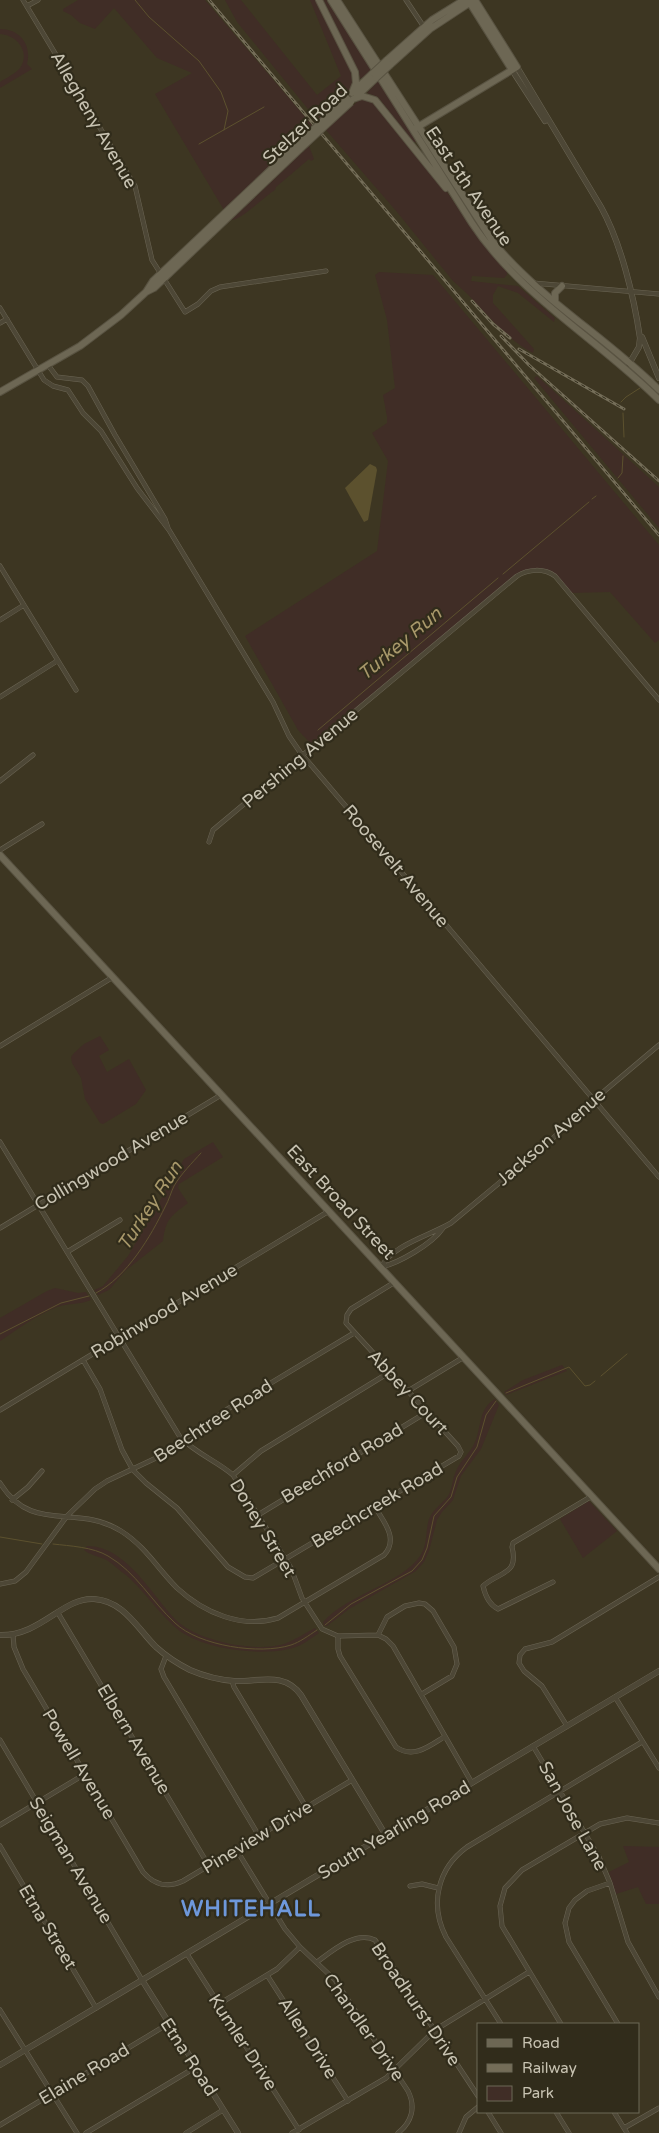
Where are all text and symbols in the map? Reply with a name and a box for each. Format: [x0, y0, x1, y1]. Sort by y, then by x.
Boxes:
street label: Allegheny Avenue [46, 48, 142, 192]
street label: Stelzer Road [258, 79, 352, 169]
street label: East 5th Avenue [421, 122, 517, 250]
water label: Turkey Run [354, 603, 446, 685]
street label: Pershing Avenue [238, 703, 362, 813]
street label: Roosevelt Avenue [338, 800, 454, 932]
street label: Jackson Avenue [492, 1084, 610, 1190]
street label: Collingwood Avenue [30, 1106, 192, 1216]
street label: East Broad Street [282, 1140, 400, 1264]
water label: Turkey Run [113, 1157, 187, 1255]
street label: Robinwood Avenue [87, 1259, 241, 1363]
street label: Abbey Court [363, 1345, 453, 1439]
street label: Beechtree Road [150, 1374, 276, 1468]
street label: Beechford Road [277, 1418, 407, 1508]
street label: Beechcreek Road [307, 1457, 447, 1553]
street label: Doney Street [225, 1475, 301, 1581]
street label: Elbern Avenue [93, 1680, 175, 1798]
street label: Powell Avenue [37, 1705, 121, 1823]
street label: San Jose Lane [534, 1758, 612, 1874]
street label: South Yearling Road [314, 1776, 474, 1884]
street label: Seigman Avenue [25, 1793, 117, 1927]
street label: Pineview Drive [198, 1795, 316, 1879]
street label: Etna Street [14, 1881, 82, 1974]
district label: WHITEHALL [181, 1896, 321, 1922]
street label: Broadhurst Drive [366, 1938, 466, 2070]
street label: Chandler Drive [319, 1969, 409, 2085]
street label: Kumler Drive [204, 1990, 282, 2094]
street label: Allen Drive [274, 1993, 342, 2083]
street label: Etna Road [156, 2014, 222, 2100]
legend [477, 2023, 639, 2113]
text: Road [522, 2034, 560, 2052]
street label: Elaine Road [35, 2038, 133, 2110]
text: Railway [522, 2059, 577, 2077]
text: Park [522, 2084, 554, 2102]

